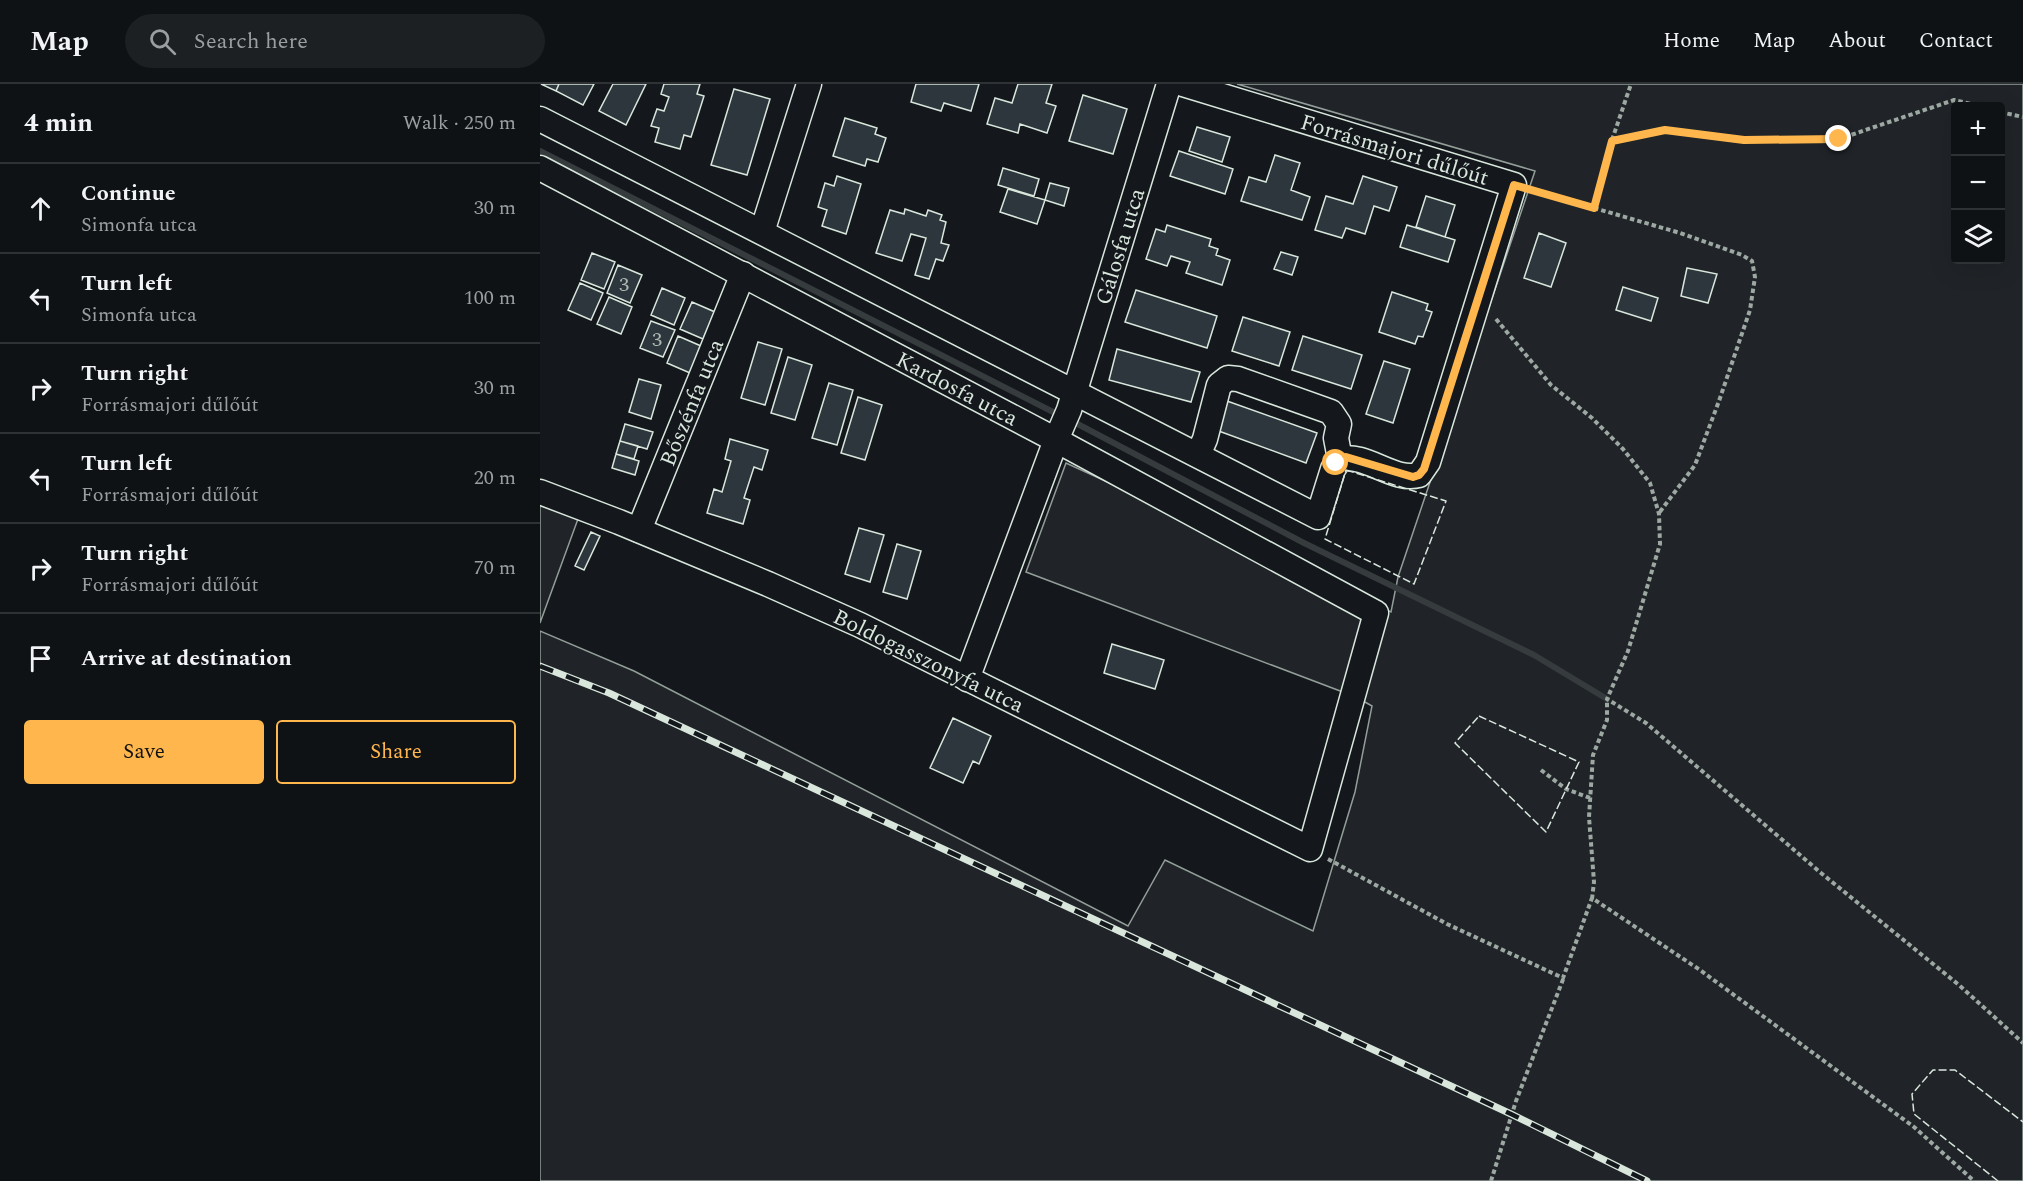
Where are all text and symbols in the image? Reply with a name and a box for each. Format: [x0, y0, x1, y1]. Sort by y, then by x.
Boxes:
search box [125, 14, 545, 68]
text: Map [30, 20, 89, 63]
icon: search [146, 25, 179, 58]
text: Search here [194, 25, 308, 58]
text: Home [1663, 25, 1720, 57]
text: Map [1753, 25, 1795, 57]
text: About [1828, 25, 1886, 57]
text: Contact [1919, 25, 1993, 57]
map controls [1951, 102, 2005, 264]
button: + [1951, 102, 2005, 156]
text: 4 min [24, 103, 93, 143]
street label: Forrásmajori dűlőút [1296, 106, 1493, 195]
text: Walk · 250 m [403, 108, 516, 138]
route end [1825, 125, 1851, 151]
button: − [1951, 156, 2005, 210]
text: Continue [81, 177, 176, 210]
street label: Gálosfa utca [1087, 184, 1154, 309]
icon: ahead [24, 192, 57, 225]
text: 30 m [474, 193, 516, 223]
text: Simonfa utca [81, 210, 197, 240]
button: layers [1951, 210, 2005, 264]
text: Turn left [81, 267, 173, 300]
house number: 3 [619, 270, 629, 300]
icon: left [24, 282, 57, 315]
text: 100 m [464, 283, 516, 313]
text: Simonfa utca [81, 300, 197, 330]
house number: 3 [652, 325, 662, 355]
street label: Bőszénfa utca [652, 334, 733, 471]
street label: Kardosfa utca [890, 344, 1024, 435]
text: Turn right [81, 357, 188, 390]
icon: right [24, 372, 57, 405]
text: 30 m [474, 373, 516, 403]
text: Forrásmajori dűlőút [81, 390, 259, 420]
text: Turn left [81, 447, 173, 480]
route start [1322, 449, 1348, 475]
icon: left [24, 462, 57, 495]
text: 20 m [474, 463, 516, 493]
text: Forrásmajori dűlőút [81, 480, 259, 510]
text: Turn right [81, 537, 188, 570]
icon: right [24, 552, 57, 585]
text: 70 m [474, 553, 516, 583]
text: Forrásmajori dűlőút [81, 570, 259, 600]
street label: Boldogasszonyfa utca [827, 601, 1030, 722]
icon: arrive [24, 642, 57, 675]
text: Arrive at destination [81, 642, 292, 675]
button: Save [24, 720, 264, 784]
button: Share [276, 720, 516, 784]

